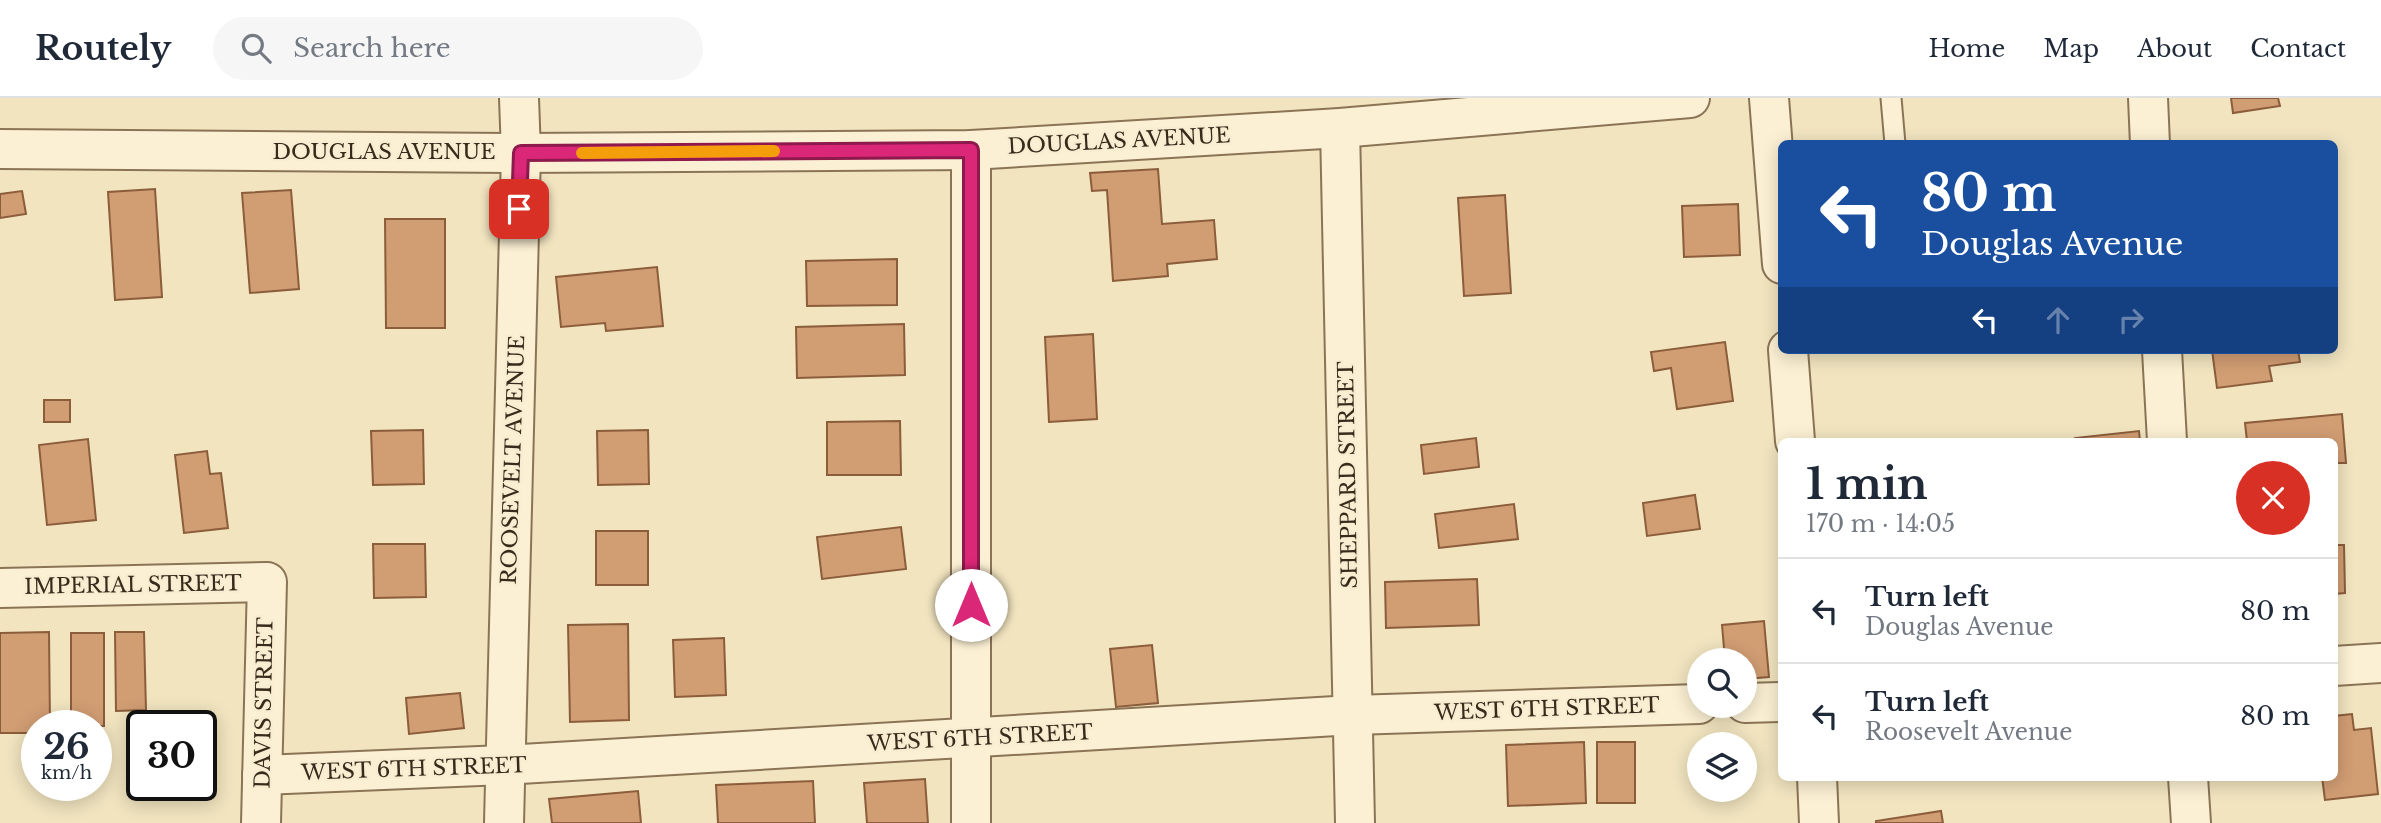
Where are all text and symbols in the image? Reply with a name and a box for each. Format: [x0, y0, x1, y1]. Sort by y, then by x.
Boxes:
search box [213, 17, 703, 80]
text: Routely [35, 28, 171, 69]
icon: search [237, 29, 275, 67]
text: Search here [293, 32, 451, 64]
text: Home [1929, 34, 2005, 63]
text: Map [2043, 34, 2099, 63]
text: About [2137, 34, 2212, 63]
text: Contact [2250, 34, 2346, 63]
street label: DOUGLAS AVENUE [1007, 122, 1231, 160]
street label: DOUGLAS AVENUE [272, 139, 496, 165]
text: 80 m [1921, 163, 2056, 224]
icon: left [1806, 168, 1897, 259]
pin [489, 179, 549, 239]
icon: arrive [500, 190, 538, 228]
text: Douglas Avenue [1921, 224, 2183, 264]
icon: left [1966, 301, 2004, 339]
icon: ahead [2039, 301, 2077, 339]
icon: right [2112, 301, 2150, 339]
street label: ROOSEVELT AVENUE [496, 335, 530, 585]
street label: SHEPPARD STREET [1333, 361, 1363, 589]
text: 1 min [1806, 458, 1928, 510]
button: close [2236, 461, 2310, 535]
text: 170 m · 14:05 [1806, 510, 1955, 538]
position arrow [934, 568, 1008, 642]
street label: IMPERIAL STREET [24, 570, 242, 600]
text: Turn left [1865, 581, 1989, 613]
icon: left [1806, 592, 1844, 630]
text: 80 m [2240, 595, 2310, 627]
text: Douglas Avenue [1865, 613, 2054, 641]
street label: DAVIS STREET [250, 617, 278, 789]
map controls [1687, 648, 1757, 802]
button: search [1687, 648, 1757, 718]
text: Turn left [1865, 686, 1989, 718]
street label: WEST 6TH STREET [1433, 692, 1660, 726]
icon: left [1806, 697, 1844, 735]
text: 80 m [2240, 700, 2310, 732]
speed limit sign: 30 [126, 710, 217, 801]
text: Roosevelt Avenue [1865, 718, 2072, 746]
street label: WEST 6TH STREET [866, 719, 1093, 757]
text: 26 [43, 725, 90, 768]
button: layers [1687, 732, 1757, 802]
street label: WEST 6TH STREET [300, 752, 527, 786]
text: km/h [41, 762, 92, 784]

